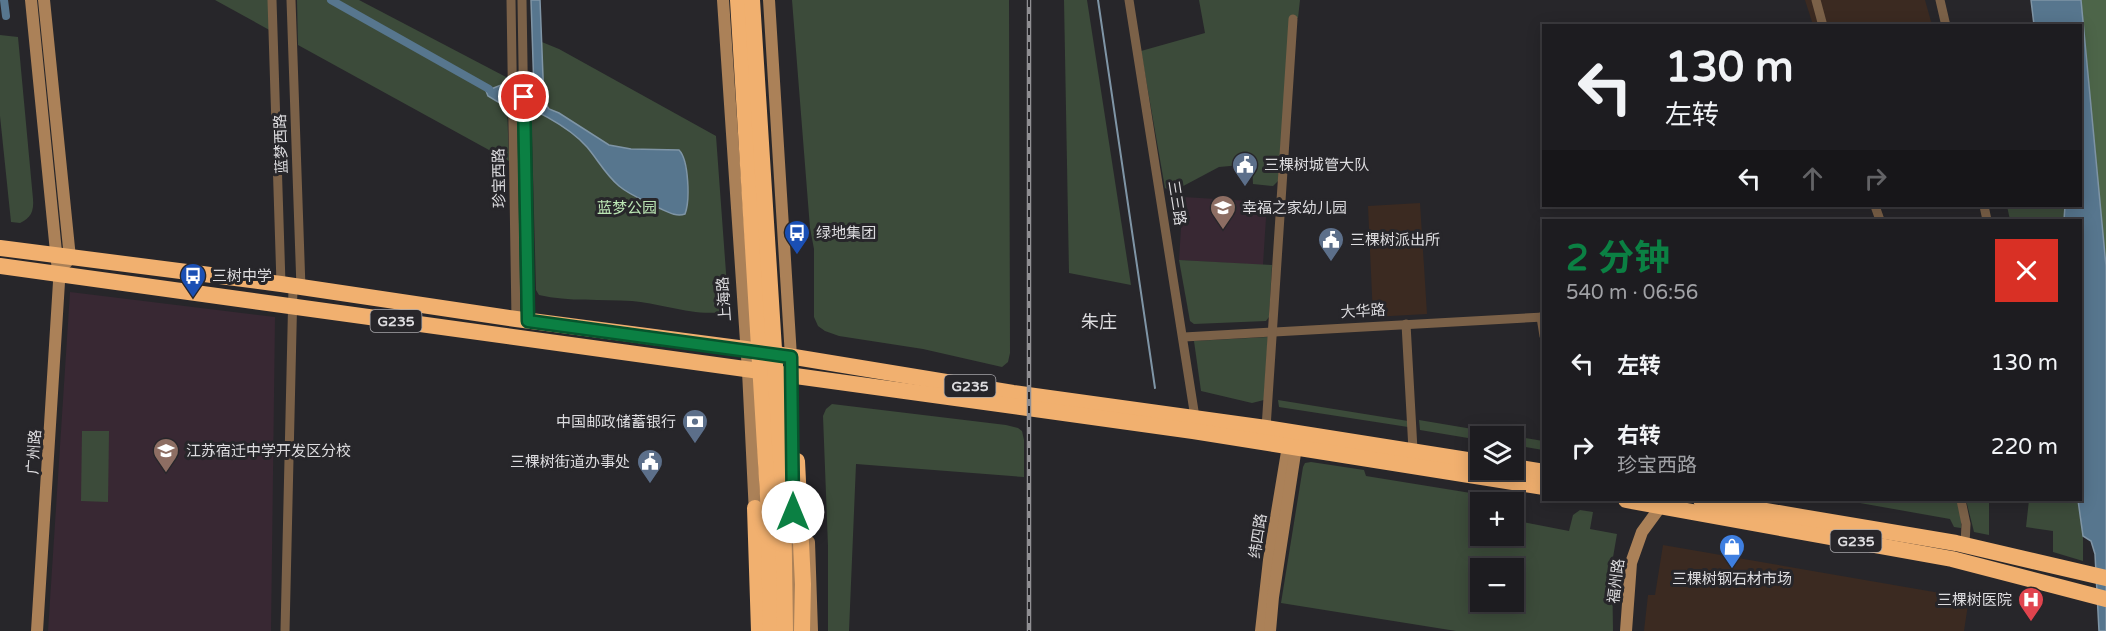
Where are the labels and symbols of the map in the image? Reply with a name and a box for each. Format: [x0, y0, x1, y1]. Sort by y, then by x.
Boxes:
pin [498, 71, 549, 122]
street label: 蓝梦西路 [271, 114, 291, 174]
street label: 珍宝西路 [489, 148, 509, 208]
public building icon: 三棵树城管大队 [1230, 150, 1260, 188]
place label: 三棵树城管大队 [1264, 156, 1369, 174]
street label: 三三路 [1165, 179, 1189, 227]
school or university icon: 幸福之家幼儿园 [1208, 193, 1238, 231]
park label: 蓝梦公园 [597, 199, 657, 217]
place label: 幸福之家幼儿园 [1242, 199, 1347, 217]
bus stop icon: 绿地集团 [782, 218, 812, 256]
place label: 绿地集团 [816, 224, 876, 242]
public building icon: 三棵树派出所 [1316, 225, 1346, 263]
place label: 三棵树派出所 [1350, 231, 1440, 249]
bus stop icon: 三树中学 [178, 261, 208, 299]
place label: 三树中学 [212, 267, 272, 285]
street label: 上海路 [713, 276, 735, 322]
street label: 大华路 [1340, 301, 1386, 321]
road number: G235 [370, 310, 422, 332]
district label: 朱庄 [1081, 311, 1117, 333]
road number: G235 [944, 375, 996, 397]
bank icon: 中国邮政储蓄银行 [680, 407, 710, 445]
place label: 中国邮政储蓄银行 [556, 413, 676, 431]
street label: 广州路 [23, 429, 45, 475]
school or university icon: 江苏宿迁中学开发区分校 [151, 436, 181, 474]
place label: 江苏宿迁中学开发区分校 [186, 442, 351, 460]
public building icon: 三棵树街道办事处 [635, 447, 665, 485]
place label: 三棵树街道办事处 [510, 453, 630, 471]
position arrow [761, 480, 825, 544]
street label: 纬四路 [1246, 512, 1270, 560]
road number: G235 [1830, 530, 1882, 552]
shop icon: 三棵树钢石材市场 [1717, 532, 1747, 570]
street label: 福州路 [1604, 558, 1628, 604]
place label: 三棵树钢石材市场 [1672, 570, 1792, 588]
hospital icon: 三棵树医院 [2016, 585, 2046, 623]
place label: 三棵树医院 [1937, 591, 2012, 609]

